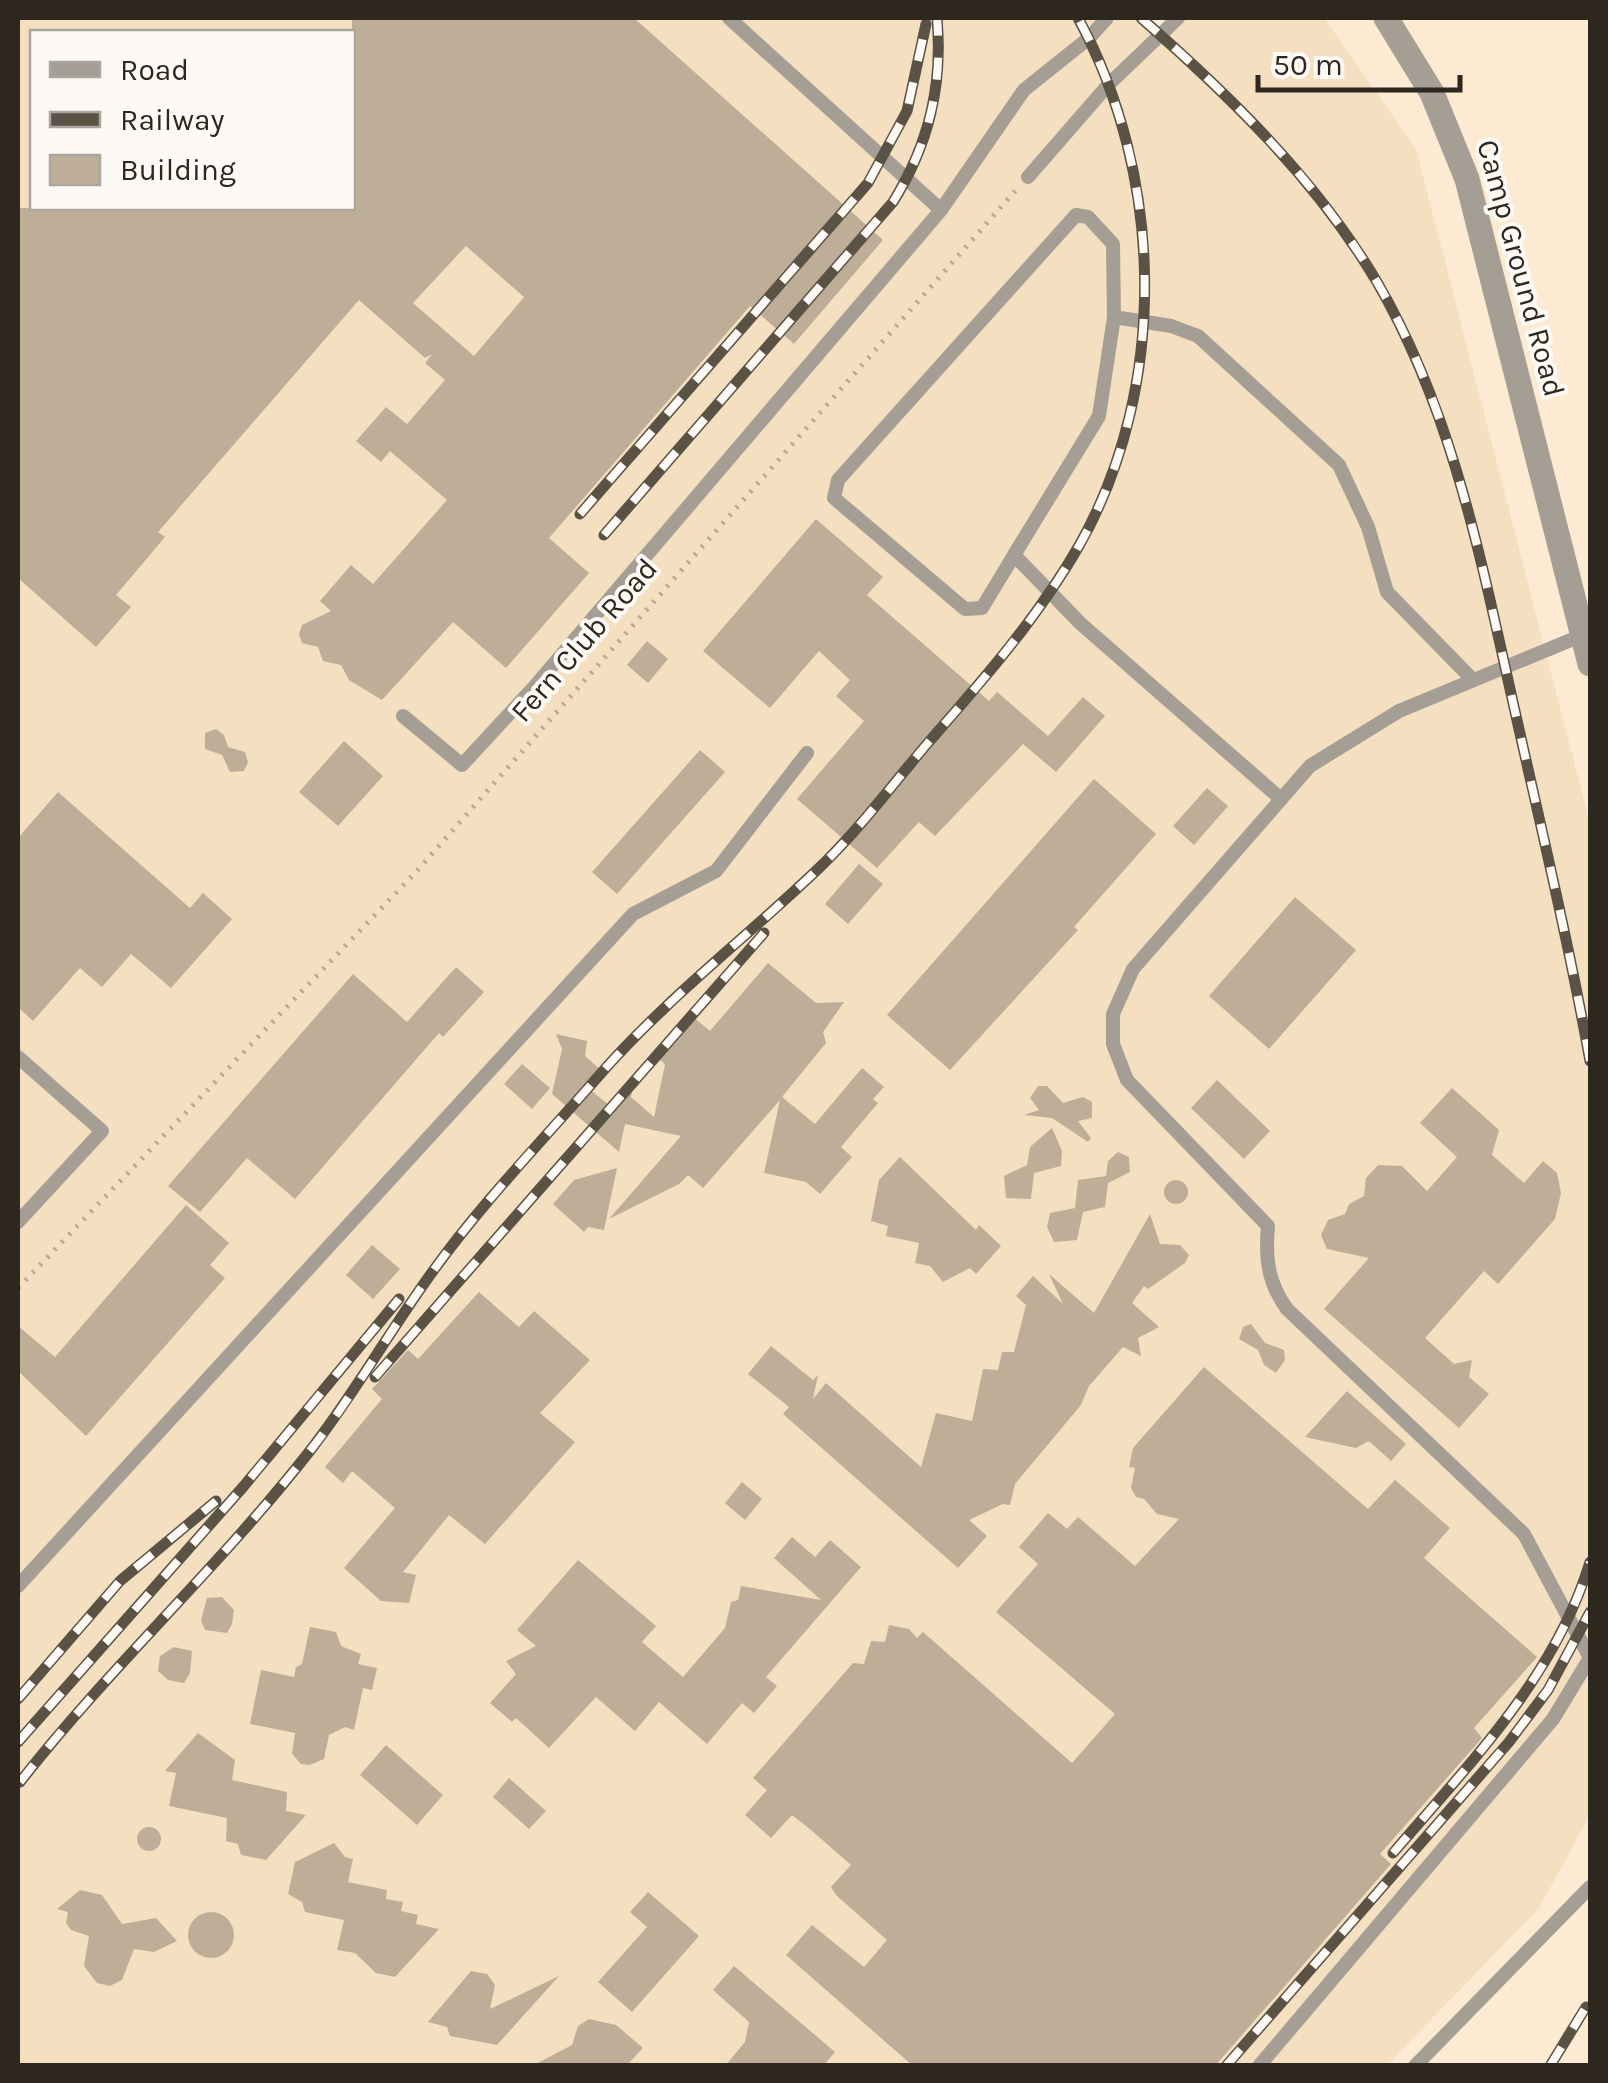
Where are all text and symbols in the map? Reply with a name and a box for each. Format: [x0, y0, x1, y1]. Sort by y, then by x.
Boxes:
legend [30, 30, 355, 210]
scale bar [1258, 30, 1460, 92]
text: 50 m [1273, 47, 1343, 83]
text: Road [120, 52, 189, 88]
text: Railway [120, 102, 224, 138]
street label: Camp Ground Road [1469, 136, 1573, 400]
text: Building [120, 152, 236, 188]
street label: Fern Club Road [503, 551, 665, 729]

